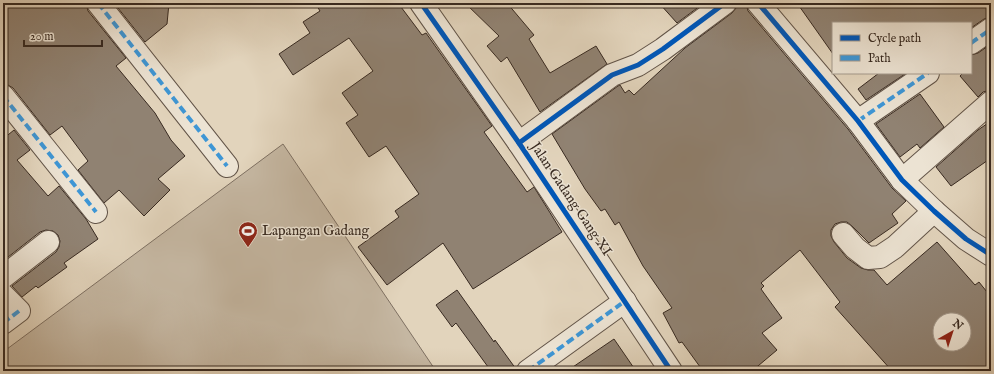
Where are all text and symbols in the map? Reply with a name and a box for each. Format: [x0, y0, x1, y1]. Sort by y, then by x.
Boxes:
scale bar [24, 22, 102, 48]
legend [832, 22, 972, 74]
text: 20 m [30, 29, 53, 44]
text: Cycle path [868, 31, 922, 47]
text: Path [868, 51, 891, 66]
street label: Jalan Gadang Gang XI [525, 137, 616, 259]
sports icon: Lapangan Gadang [237, 220, 259, 248]
place label: Lapangan Gadang [262, 222, 369, 240]
north arrow [932, 312, 972, 352]
text: N [949, 316, 966, 334]

